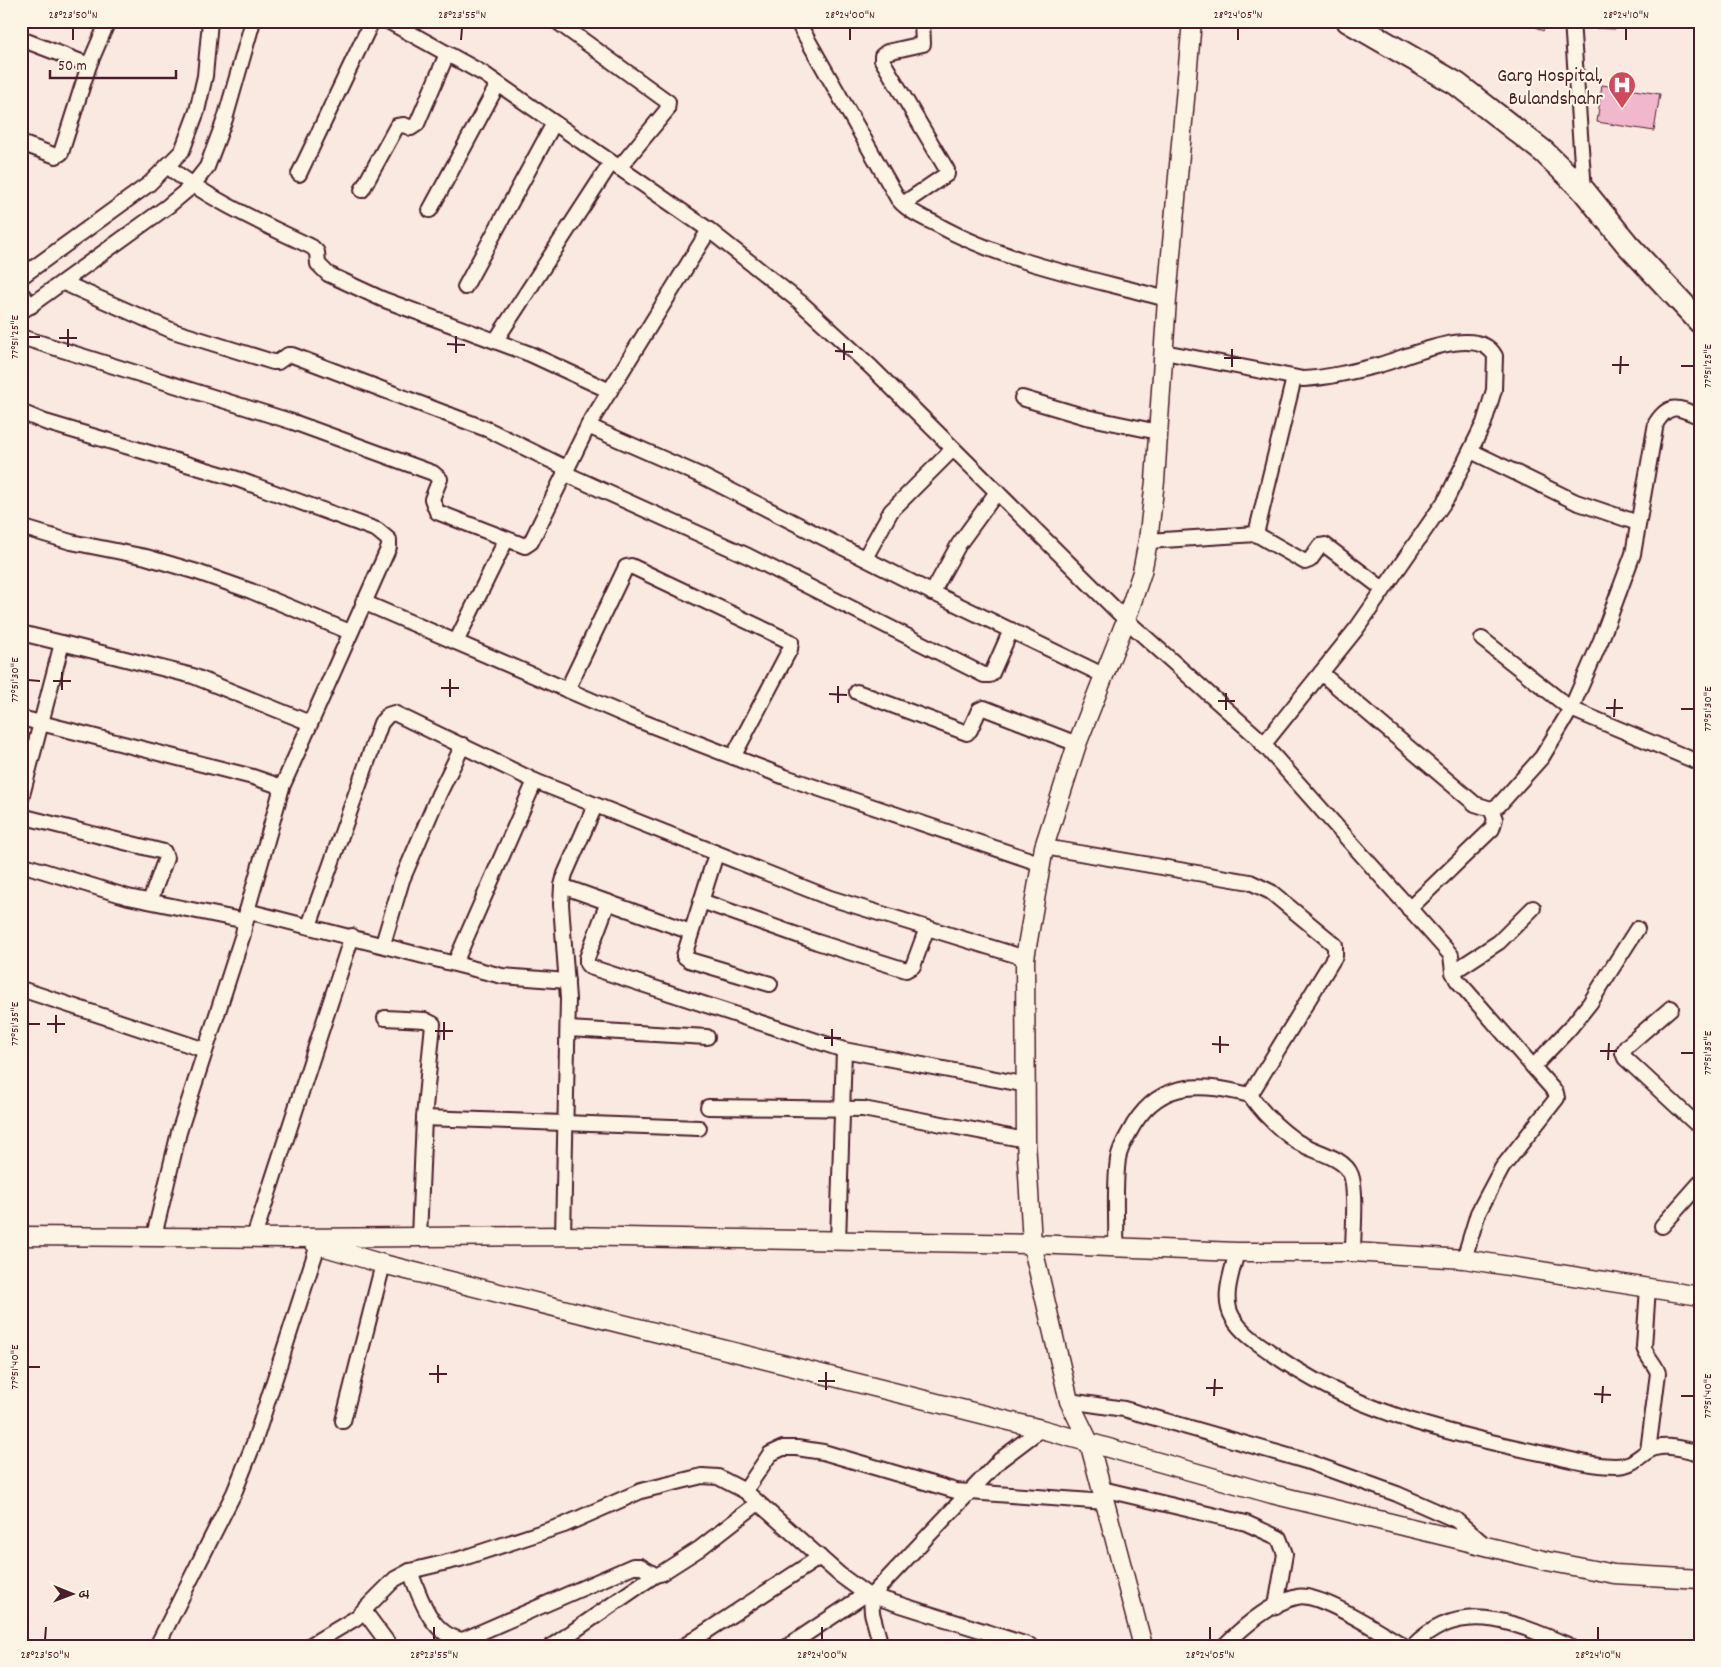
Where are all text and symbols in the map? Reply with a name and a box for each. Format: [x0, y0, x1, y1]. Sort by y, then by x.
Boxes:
text: 28°23'50"N [48, 7, 98, 24]
text: 28°23'55"N [438, 7, 486, 24]
text: 28°24'00"N [825, 7, 875, 24]
text: 28°24'05"N [1214, 7, 1262, 24]
text: 28°24'10"N [1603, 7, 1649, 24]
scale bar [50, 48, 176, 80]
text: 50 m [58, 56, 87, 78]
place label: Garg Hospital, Bulandshahr [1497, 63, 1604, 114]
hospital icon: Garg Hospital, Bulandshahr [1607, 70, 1637, 109]
text: 77°51'25"E [7, 314, 24, 359]
text: 77°51'25"E [1700, 343, 1717, 388]
text: 77°51'30"E [7, 657, 24, 703]
text: 77°51'30"E [1700, 686, 1717, 732]
text: 77°51'35"E [7, 1001, 24, 1046]
text: 77°51'35"E [1700, 1030, 1717, 1075]
text: 77°51'40"E [7, 1344, 24, 1389]
text: 77°51'40"E [1700, 1373, 1717, 1418]
north arrow [48, 1570, 98, 1620]
text: उ [73, 1589, 93, 1599]
text: 28°23'50"N [20, 1647, 70, 1664]
text: 28°23'55"N [410, 1647, 458, 1664]
text: 28°24'00"N [797, 1647, 847, 1664]
text: 28°24'05"N [1186, 1647, 1234, 1664]
text: 28°24'10"N [1575, 1647, 1621, 1664]

